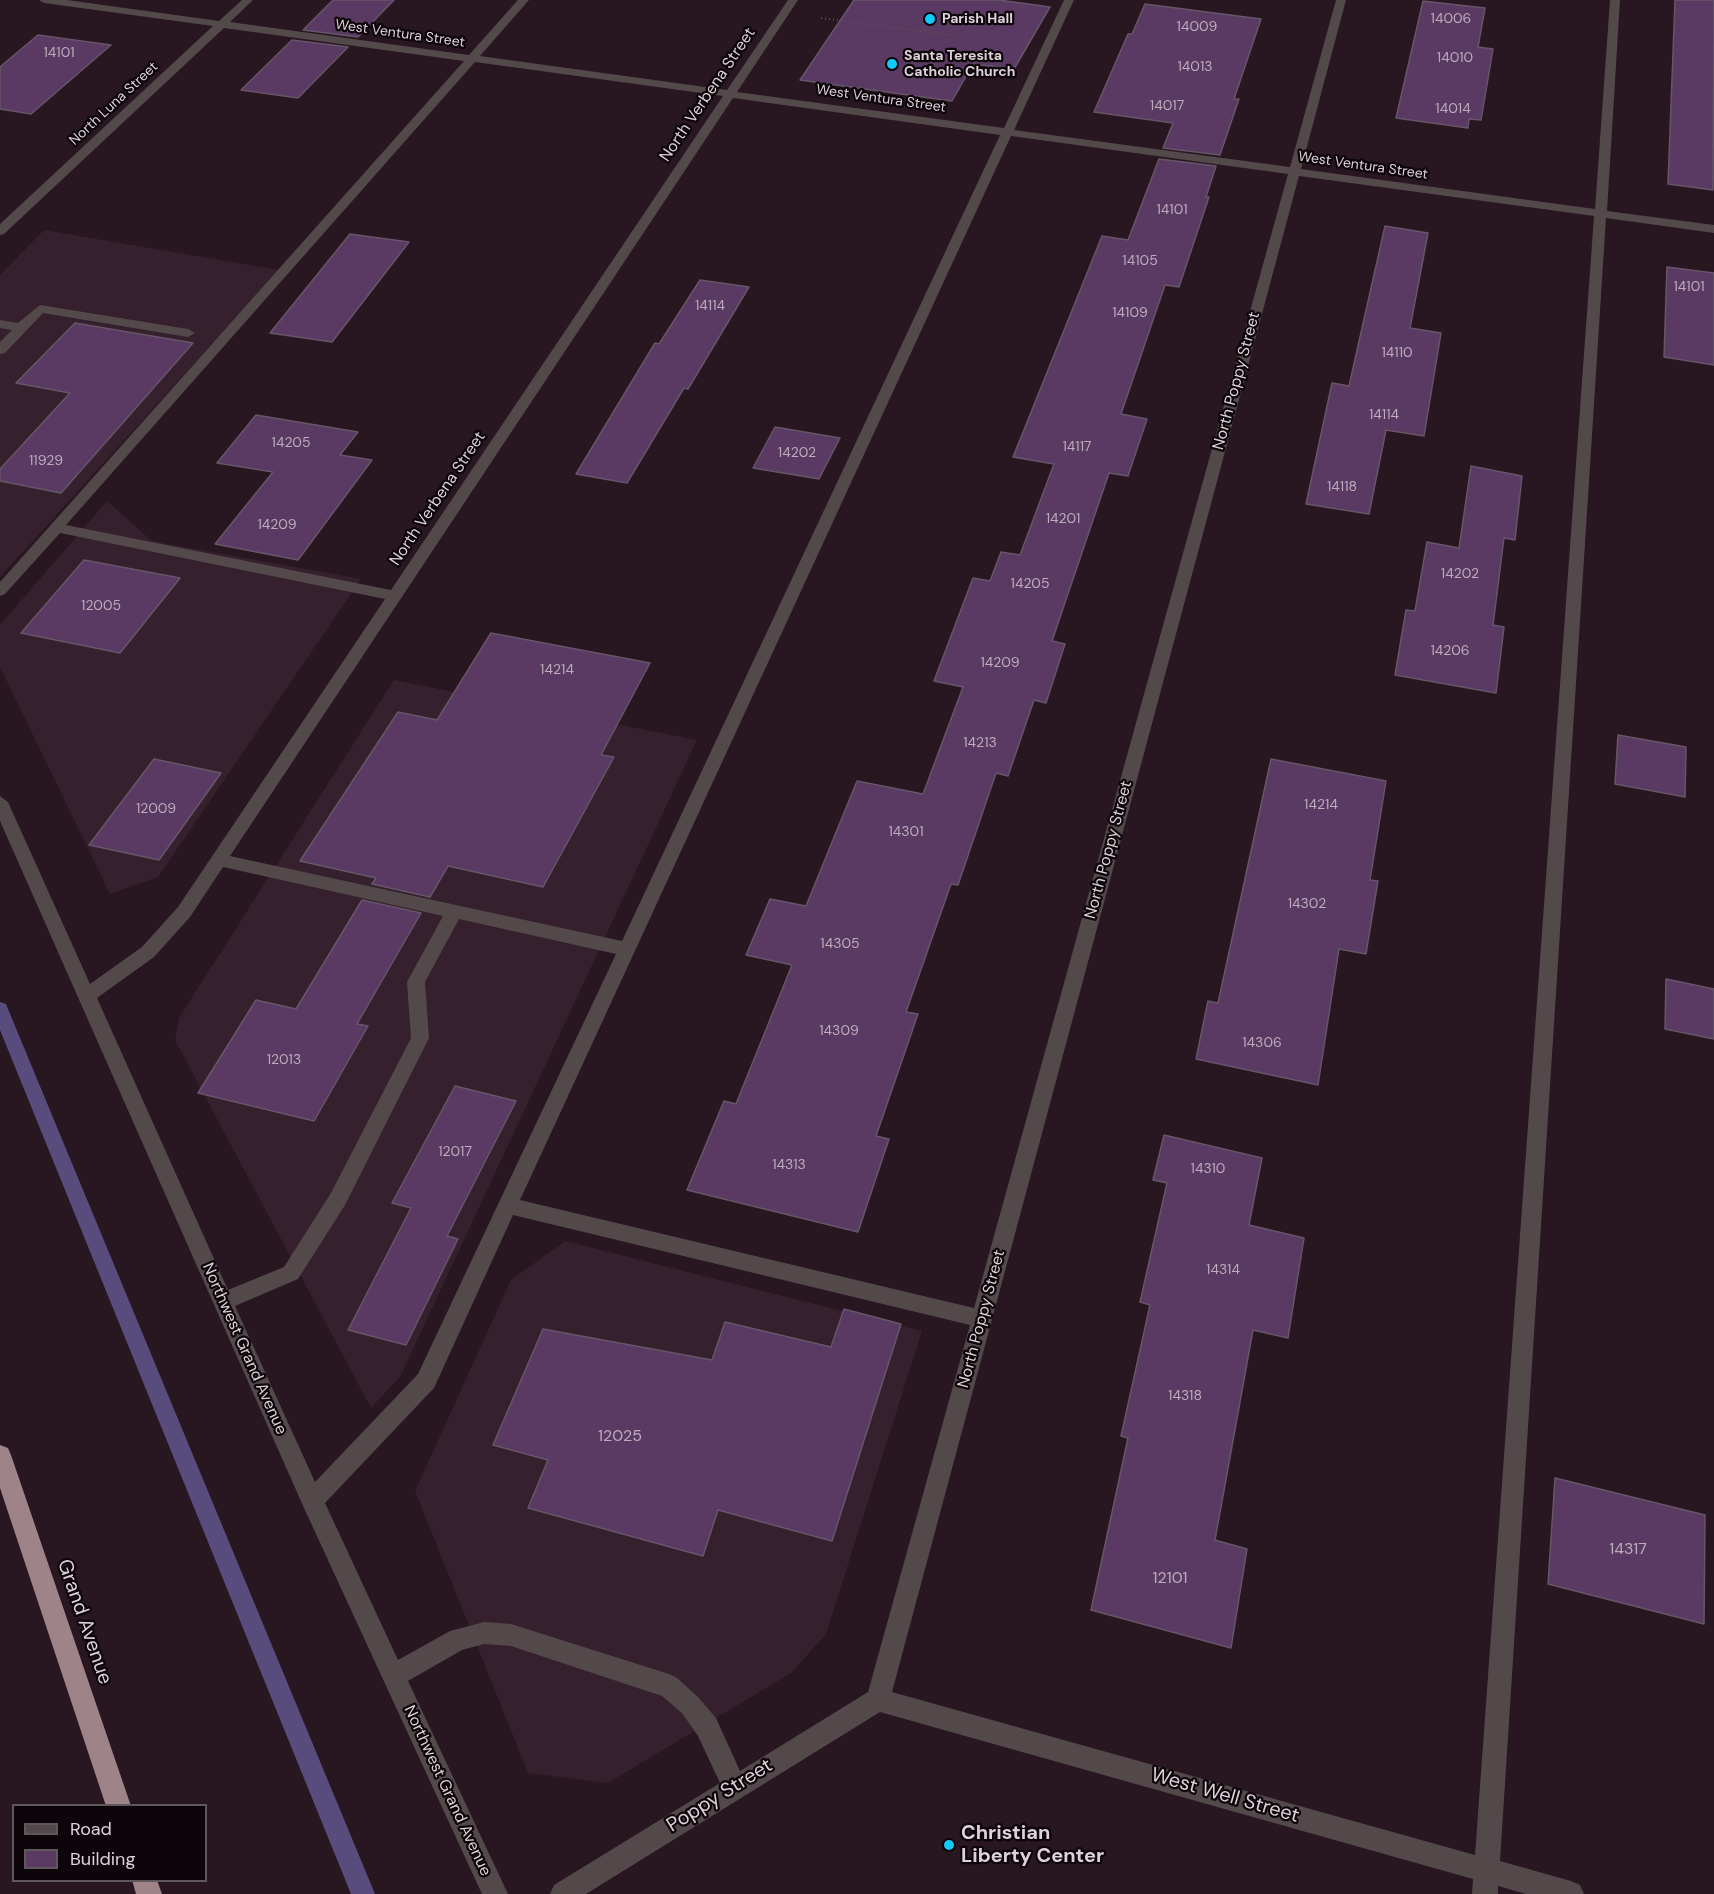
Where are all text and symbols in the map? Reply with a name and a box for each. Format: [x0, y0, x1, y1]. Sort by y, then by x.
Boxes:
place label: Parish Hall [942, 11, 1013, 27]
house number: 14006 [1431, 11, 1471, 27]
marker: Parish Hall [923, 12, 937, 26]
street label: West Ventura Street [334, 17, 466, 51]
house number: 14009 [1177, 19, 1217, 35]
street label: North Verbena Street [656, 24, 760, 166]
house number: 14101 [43, 45, 75, 61]
place label: Santa Teresita Catholic Church [904, 48, 1015, 80]
house number: 14010 [1437, 50, 1473, 66]
marker: Santa Teresita Catholic Church [885, 57, 899, 71]
street label: North Luna Street [66, 59, 162, 149]
house number: 14013 [1177, 59, 1213, 75]
street label: West Ventura Street [815, 82, 947, 116]
house number: 14017 [1150, 98, 1184, 114]
house number: 14014 [1435, 101, 1471, 117]
street label: West Ventura Street [1297, 149, 1429, 183]
house number: 14101 [1156, 202, 1188, 218]
house number: 14105 [1122, 253, 1158, 269]
house number: 14101 [1673, 279, 1705, 295]
house number: 14114 [695, 298, 725, 314]
house number: 14109 [1112, 305, 1148, 321]
street label: North Poppy Street [1209, 310, 1265, 452]
house number: 14110 [1381, 345, 1413, 361]
house number: 14114 [1369, 407, 1399, 423]
street label: North Verbena Street [386, 428, 490, 570]
house number: 14205 [272, 435, 310, 451]
house number: 14117 [1062, 439, 1092, 455]
house number: 14202 [778, 445, 816, 461]
house number: 11929 [29, 453, 63, 469]
house number: 14118 [1327, 479, 1357, 495]
house number: 14201 [1046, 511, 1080, 527]
house number: 14209 [257, 517, 297, 533]
house number: 14202 [1441, 566, 1479, 582]
house number: 14205 [1011, 576, 1049, 592]
house number: 12005 [81, 598, 121, 614]
house number: 14206 [1430, 643, 1470, 659]
house number: 14209 [980, 655, 1020, 671]
house number: 14214 [540, 662, 574, 678]
house number: 14213 [963, 735, 997, 751]
street label: North Poppy Street [1081, 779, 1137, 921]
house number: 14214 [1304, 797, 1338, 813]
house number: 12009 [136, 801, 176, 817]
house number: 14301 [888, 824, 924, 840]
house number: 14302 [1288, 896, 1326, 912]
house number: 14305 [820, 936, 860, 952]
house number: 14309 [819, 1023, 859, 1039]
house number: 14306 [1242, 1035, 1282, 1051]
house number: 12013 [267, 1052, 301, 1068]
house number: 12017 [438, 1144, 472, 1160]
house number: 14313 [772, 1157, 806, 1173]
house number: 14310 [1191, 1161, 1225, 1177]
street label: North Poppy Street [954, 1248, 1010, 1390]
street label: Northwest Grand Avenue [197, 1260, 291, 1438]
house number: 14314 [1206, 1262, 1240, 1278]
house number: 14318 [1168, 1388, 1202, 1404]
house number: 12025 [598, 1427, 642, 1447]
house number: 14317 [1609, 1540, 1647, 1560]
street label: Grand Avenue [51, 1556, 117, 1688]
house number: 12101 [1152, 1569, 1188, 1589]
street label: Northwest Grand Avenue [399, 1703, 495, 1879]
street label: Poppy Street [663, 1754, 777, 1838]
street label: West Well Street [1148, 1763, 1302, 1829]
legend [12, 1804, 207, 1882]
text: Road [70, 1817, 112, 1841]
place label: Christian Liberty Center [961, 1822, 1104, 1869]
marker: Christian Liberty Center [942, 1838, 956, 1852]
text: Building [70, 1847, 135, 1871]

